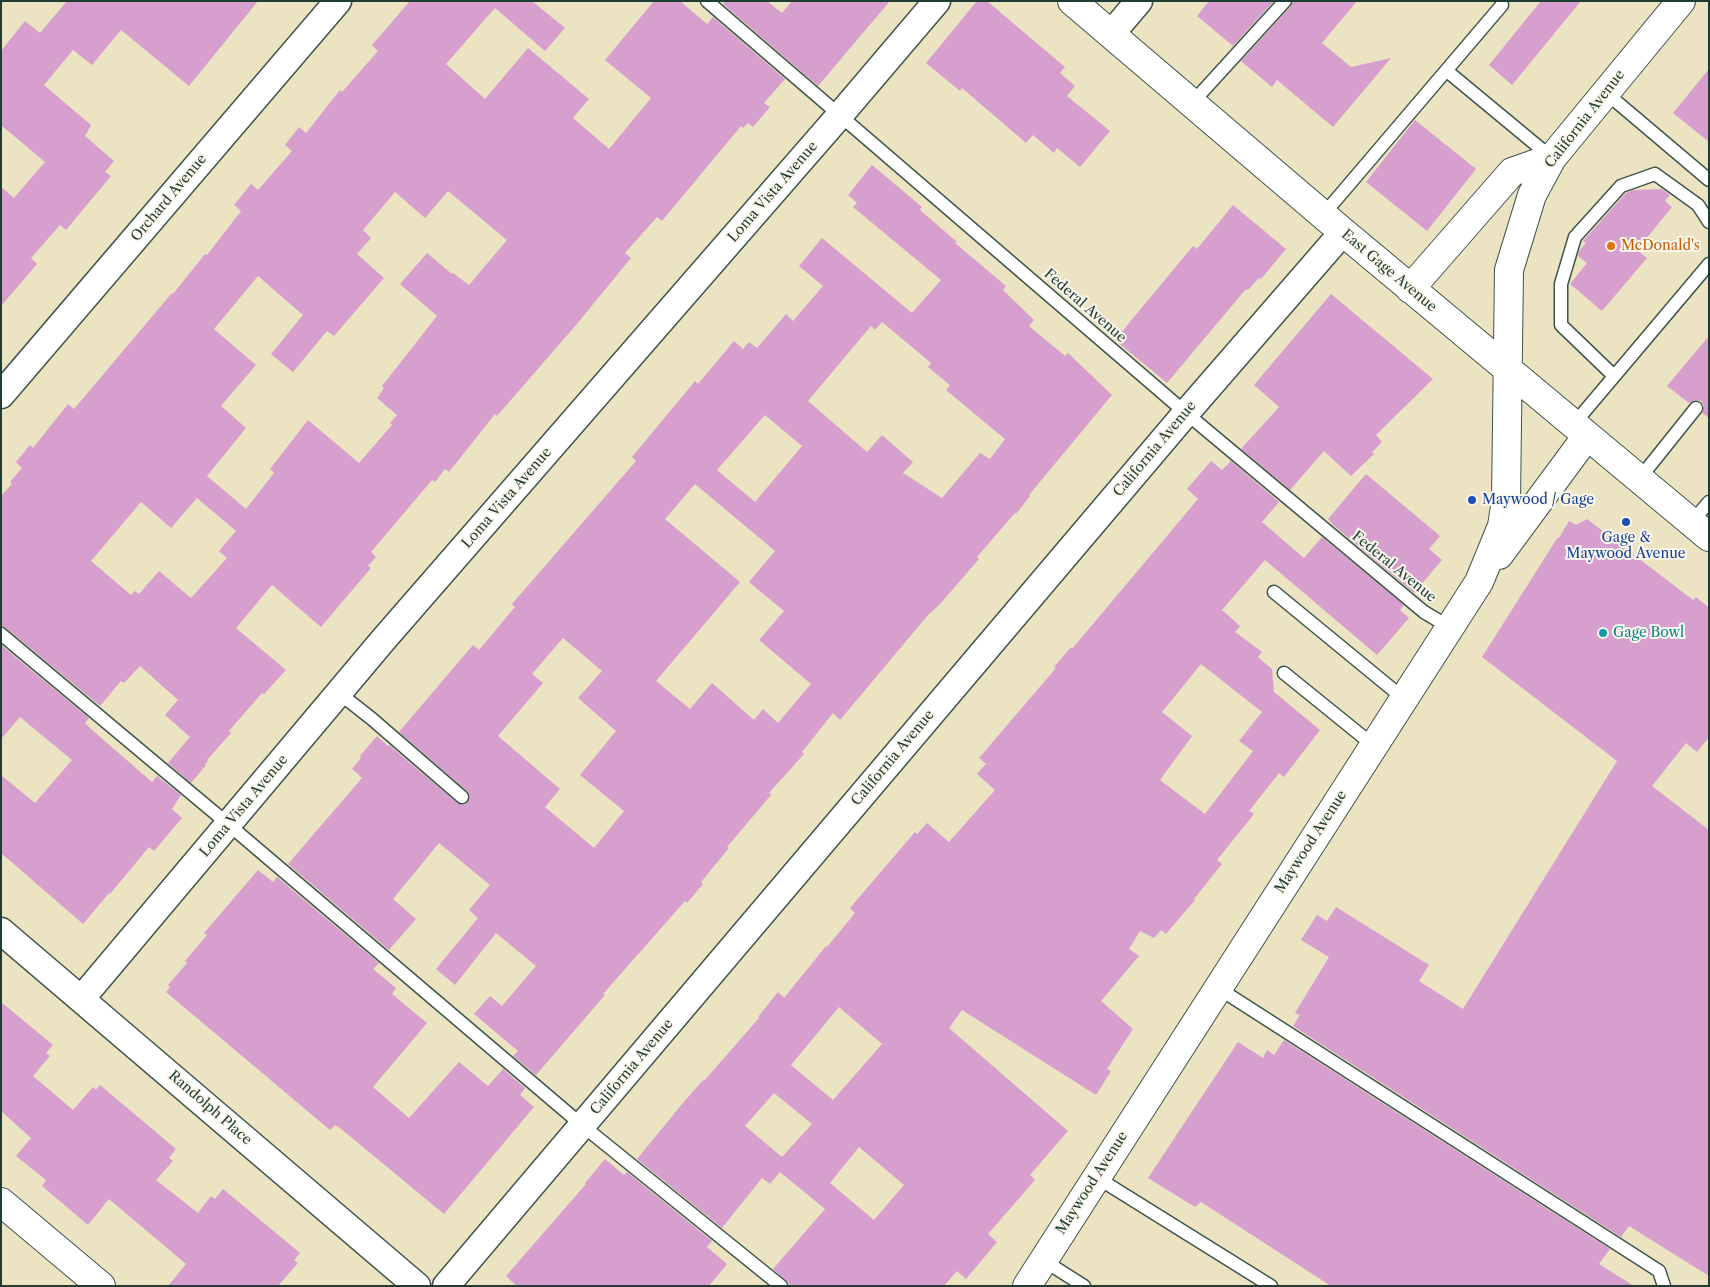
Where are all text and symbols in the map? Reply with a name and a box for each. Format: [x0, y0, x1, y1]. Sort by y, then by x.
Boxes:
street label: California Avenue [1541, 67, 1629, 171]
street label: Loma Vista Avenue [725, 138, 821, 246]
street label: Orchard Avenue [128, 151, 210, 245]
street label: East Gage Avenue [1338, 226, 1440, 316]
place label: McDonald's [1621, 238, 1700, 254]
marker: McDonald's [1605, 240, 1617, 252]
street label: Federal Avenue [1040, 266, 1130, 346]
street label: California Avenue [1110, 398, 1200, 500]
street label: Loma Vista Avenue [459, 444, 555, 552]
place label: Maywood / Gage [1482, 492, 1594, 508]
marker: Maywood / Gage [1466, 494, 1478, 506]
marker: Gage & Maywood Avenue [1620, 516, 1632, 528]
street label: Federal Avenue [1348, 528, 1440, 606]
place label: Gage & Maywood Avenue [1566, 530, 1686, 562]
place label: Gage Bowl [1613, 625, 1684, 641]
marker: Gage Bowl [1597, 627, 1609, 639]
street label: California Avenue [848, 707, 938, 809]
street label: Loma Vista Avenue [196, 752, 292, 860]
street label: Maywood Avenue [1271, 787, 1351, 897]
street label: California Avenue [587, 1016, 677, 1118]
street label: Randolph Place [165, 1067, 255, 1149]
street label: Maywood Avenue [1052, 1128, 1132, 1238]

